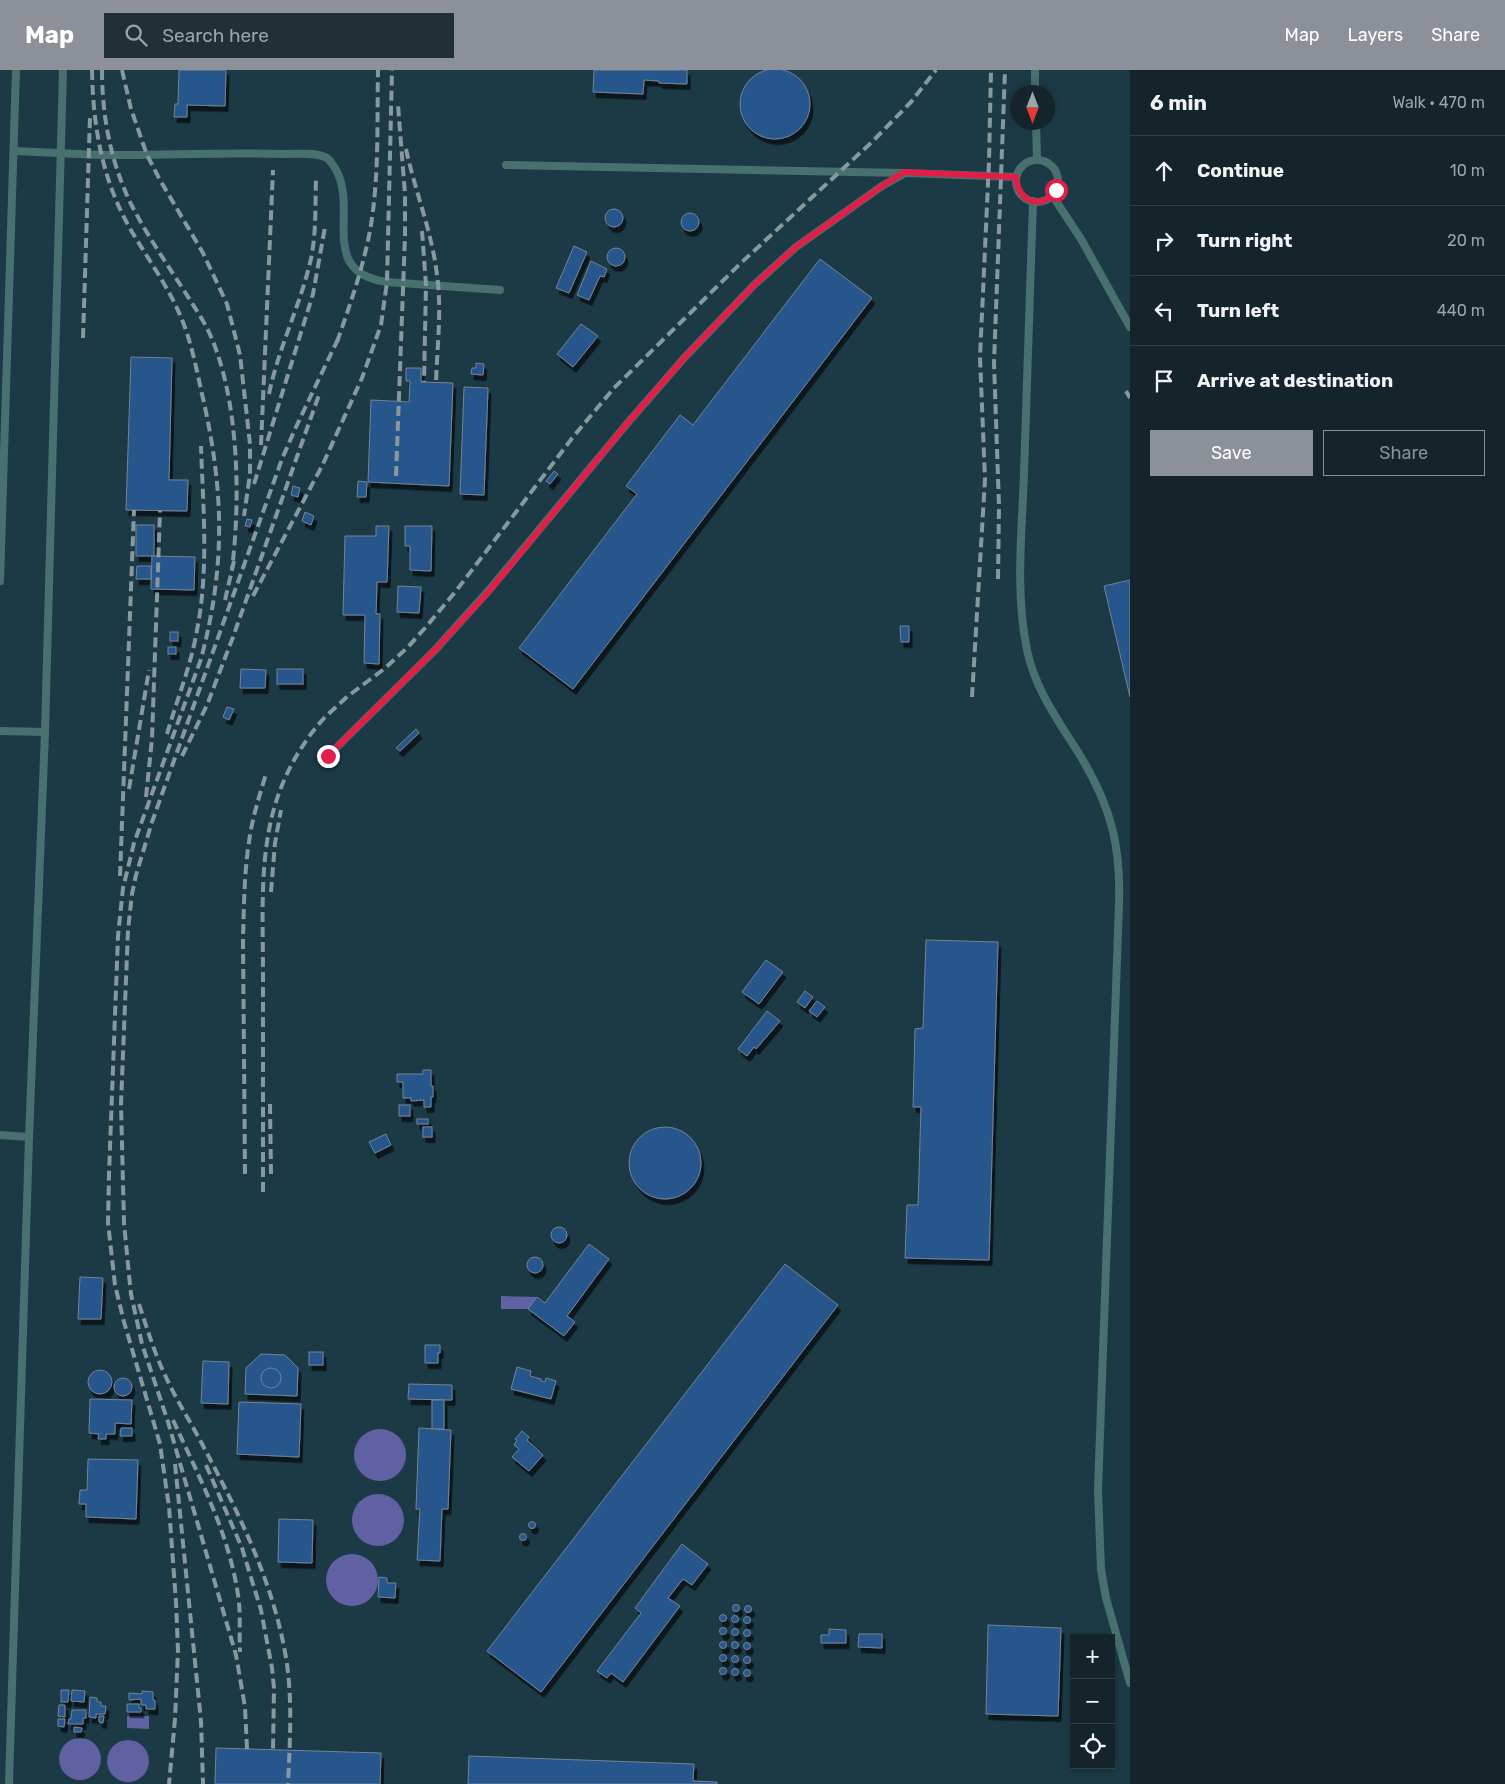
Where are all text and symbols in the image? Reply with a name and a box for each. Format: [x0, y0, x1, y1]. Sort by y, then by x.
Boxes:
search box [104, 13, 454, 58]
text: Map [25, 21, 74, 49]
icon: search [122, 21, 150, 49]
text: Search here [162, 24, 269, 47]
text: Map [1285, 24, 1320, 46]
text: Layers [1348, 24, 1403, 46]
text: Share [1431, 24, 1480, 46]
north arrow [1010, 85, 1055, 130]
text: 6 min [1150, 90, 1207, 115]
text: Walk · 470 m [1392, 93, 1485, 112]
icon: ahead [1150, 157, 1178, 185]
text: Continue [1197, 159, 1284, 182]
text: 10 m [1450, 161, 1485, 180]
route start [1045, 179, 1068, 202]
icon: right [1150, 227, 1178, 255]
text: Turn right [1197, 229, 1292, 252]
text: 20 m [1447, 231, 1485, 250]
icon: left [1150, 297, 1178, 325]
text: Turn left [1197, 299, 1279, 322]
text: 440 m [1437, 301, 1485, 320]
icon: arrive [1150, 367, 1178, 395]
text: Arrive at destination [1197, 369, 1393, 392]
button: Save [1150, 430, 1313, 476]
button: Share [1323, 430, 1485, 476]
route end [317, 745, 340, 768]
map controls [1070, 1634, 1115, 1769]
button: + [1070, 1634, 1115, 1679]
button: − [1070, 1679, 1115, 1724]
button: locate [1070, 1724, 1115, 1769]

